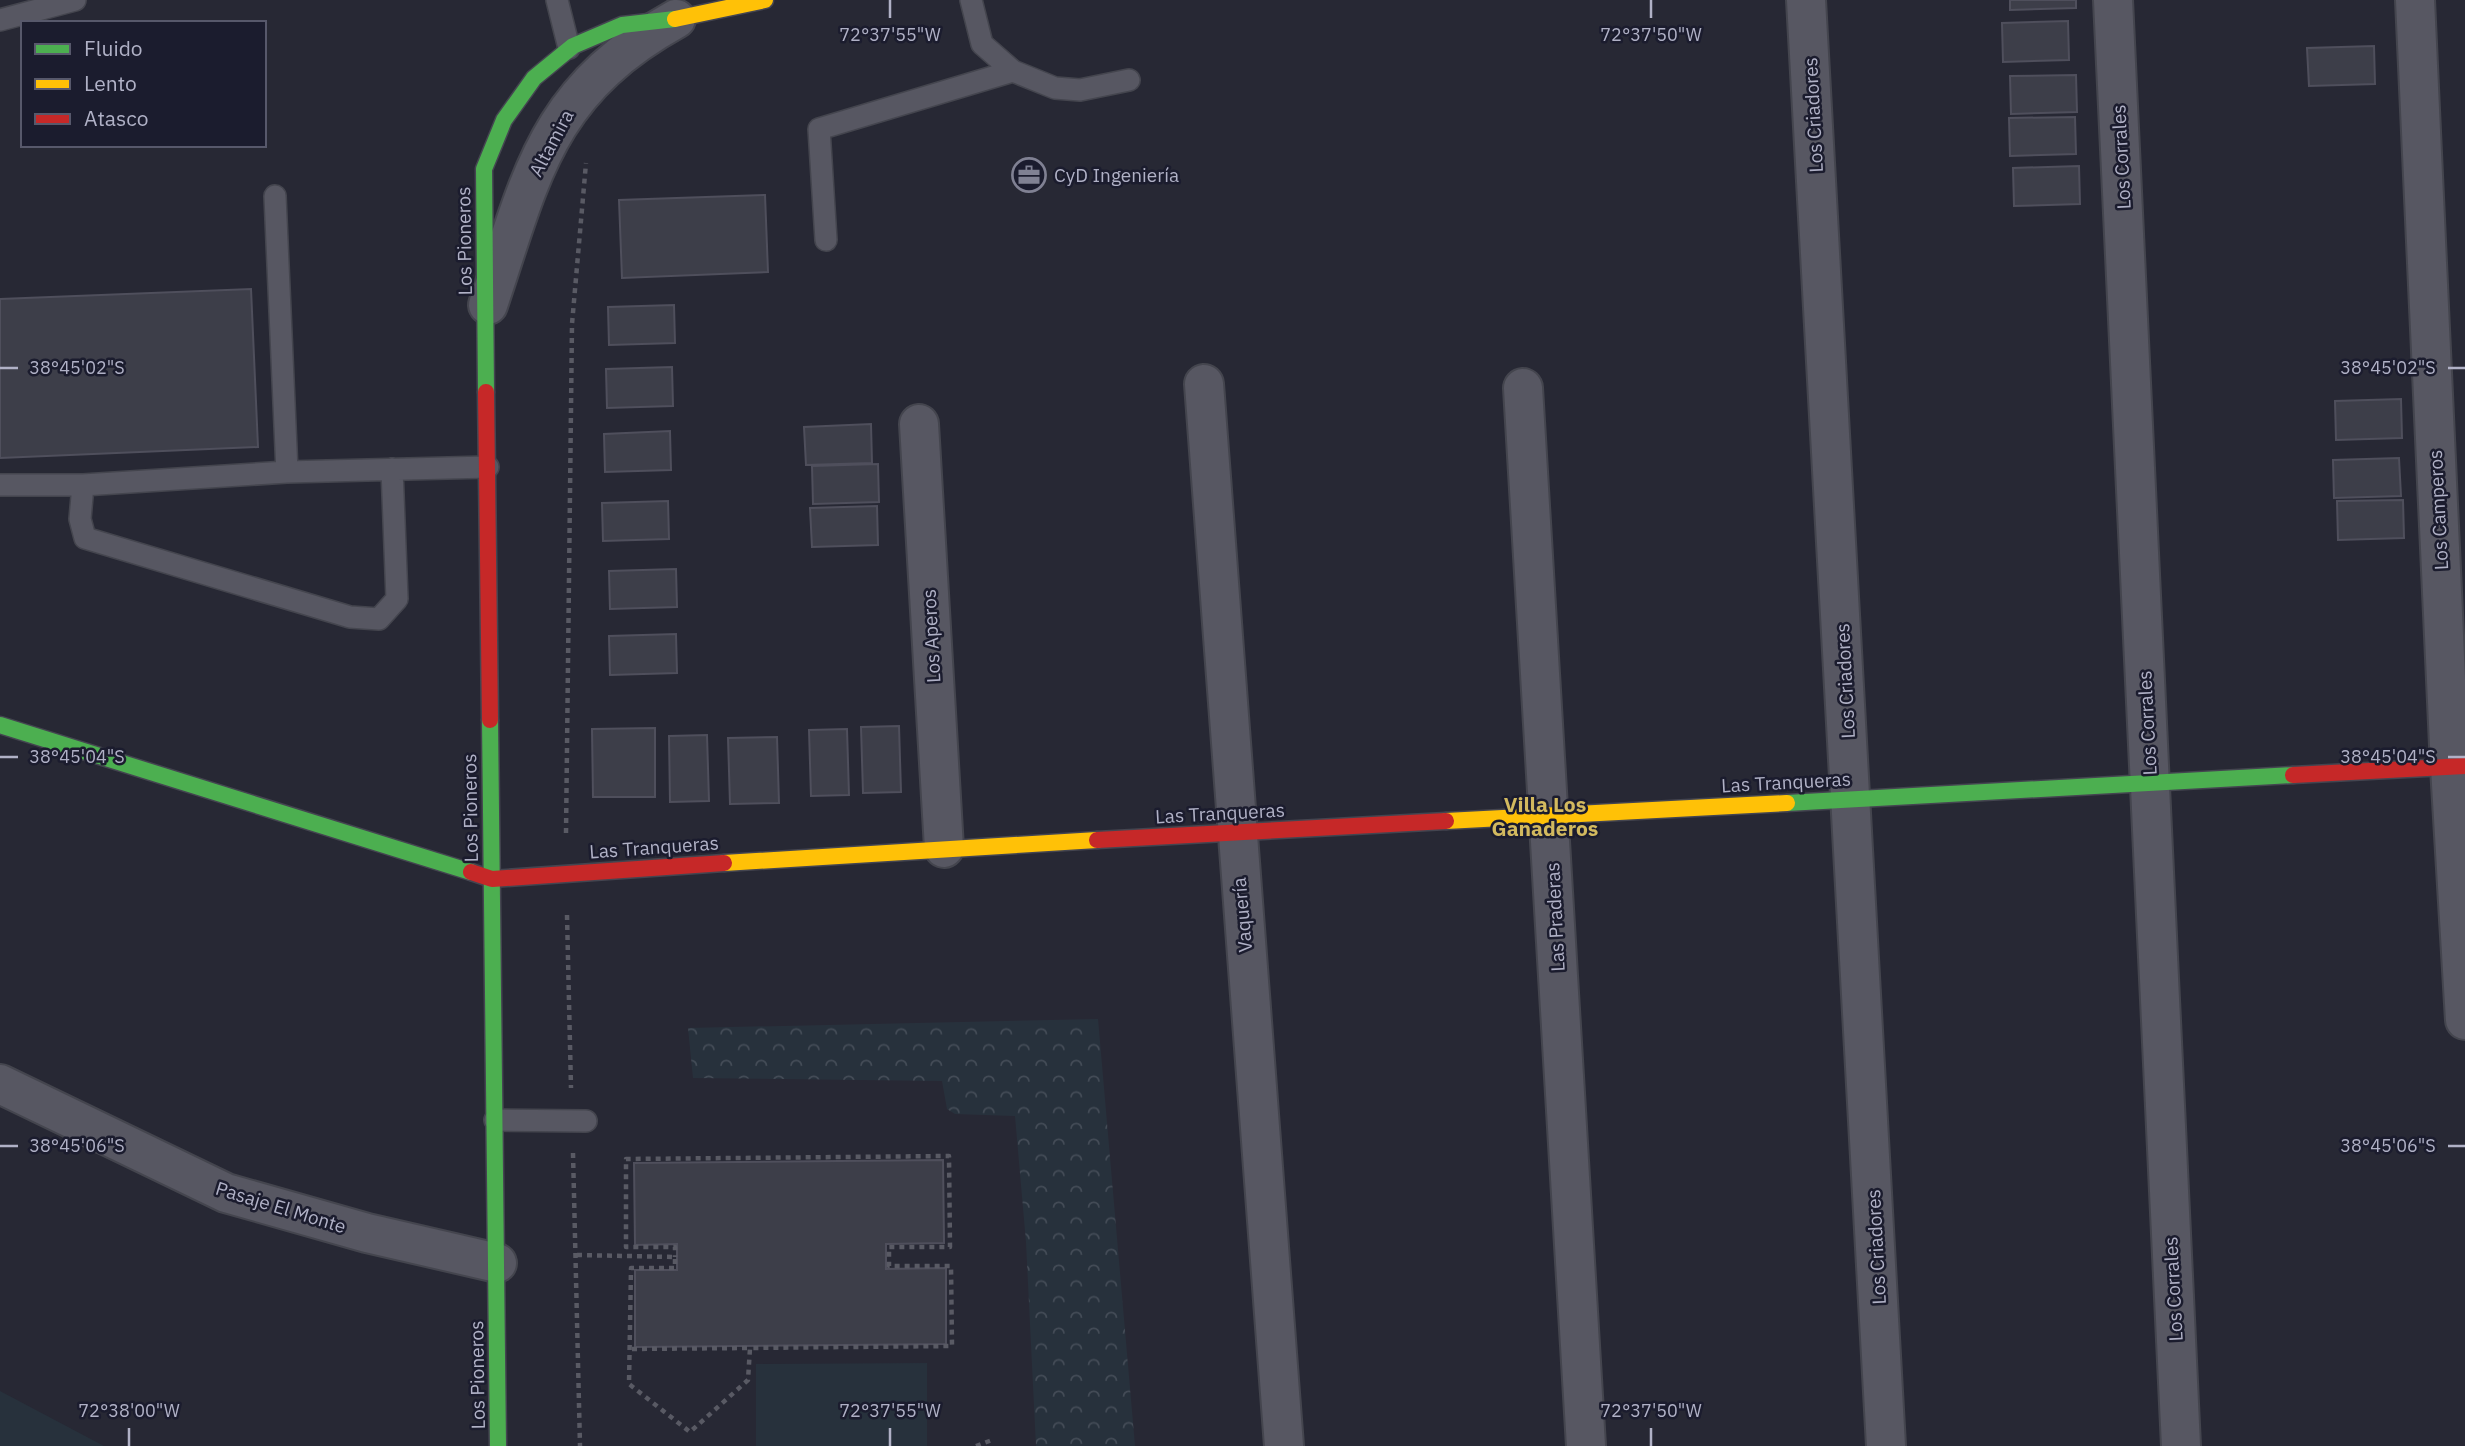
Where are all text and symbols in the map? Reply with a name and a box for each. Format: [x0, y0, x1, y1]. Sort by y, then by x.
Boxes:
legend [21, 21, 266, 147]
text: 72°37'55"W [839, 23, 941, 46]
text: 72°37'50"W [1600, 23, 1702, 46]
text: Fluido [84, 34, 143, 62]
street label: Los Criadores [1798, 57, 1828, 173]
text: Lento [84, 69, 137, 97]
text: Atasco [84, 104, 148, 132]
street label: Los Corrales [2106, 104, 2136, 210]
street label: Altamira [523, 105, 579, 181]
office icon: CyD Ingeniería [1010, 156, 1048, 194]
place label: CyD Ingeniería [1054, 163, 1179, 187]
street label: Los Pioneros [451, 186, 477, 296]
text: 38°45'02"S [29, 356, 125, 379]
text: 38°45'02"S [2340, 356, 2436, 379]
street label: Los Camperos [2423, 449, 2453, 571]
street label: Los Aperos [917, 588, 945, 684]
street label: Los Criadores [1830, 623, 1860, 739]
street label: Los Corrales [2132, 670, 2162, 776]
text: 38°45'04"S [29, 745, 125, 768]
text: 38°45'04"S [2340, 745, 2436, 768]
street label: Los Pioneros [457, 753, 483, 863]
street label: Las Tranqueras [1721, 767, 1851, 797]
district label: Villa Los Ganaderos [1492, 790, 1598, 842]
street label: Las Tranqueras [1155, 798, 1285, 828]
street label: Las Tranqueras [588, 831, 720, 863]
street label: Las Praderas [1540, 862, 1570, 972]
street label: Vaquería [1227, 876, 1257, 954]
text: 38°45'06"S [29, 1134, 125, 1157]
text: 38°45'06"S [2340, 1134, 2436, 1157]
street label: Pasaje El Monte [213, 1176, 349, 1238]
street label: Los Criadores [1861, 1189, 1891, 1305]
street label: Los Corrales [2158, 1236, 2188, 1342]
street label: Los Pioneros [464, 1320, 490, 1430]
text: 72°38'00"W [78, 1399, 180, 1422]
text: 72°37'55"W [839, 1399, 941, 1422]
text: 72°37'50"W [1600, 1399, 1702, 1422]

